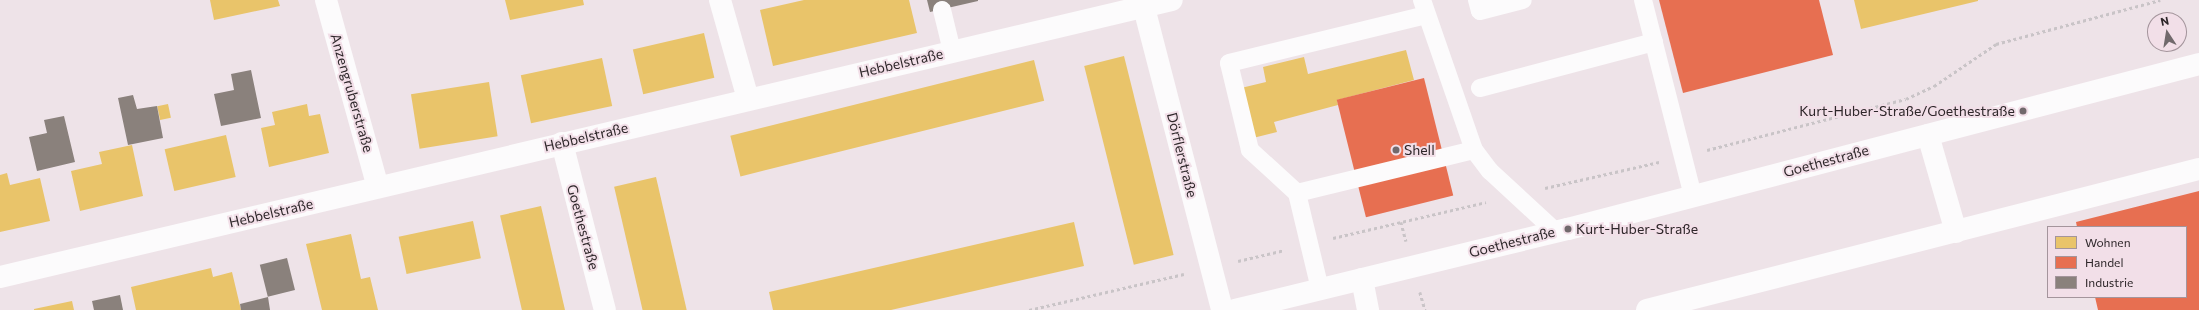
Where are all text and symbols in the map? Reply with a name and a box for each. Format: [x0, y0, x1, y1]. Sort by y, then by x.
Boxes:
north arrow [2147, 12, 2187, 52]
text: N [2159, 14, 2170, 28]
street label: Anzengruberstraße [327, 32, 377, 154]
street label: Hebbelstraße [857, 45, 945, 81]
place label: Kurt-Huber-Straße/Goethestraße [1799, 103, 2015, 119]
marker: Kurt-Huber-Straße/Goethestraße [2018, 106, 2028, 116]
street label: Dörflerstraße [1163, 111, 1201, 199]
street label: Hebbelstraße [542, 119, 630, 155]
place label: Shell [1404, 142, 1435, 158]
street label: Goethestraße [1781, 142, 1871, 180]
marker: Shell [1391, 145, 1401, 155]
street label: Goethestraße [564, 182, 602, 272]
street label: Hebbelstraße [227, 195, 315, 231]
place label: Kurt-Huber-Straße [1576, 221, 1698, 237]
street label: Goethestraße [1467, 223, 1557, 261]
marker: Kurt-Huber-Straße [1563, 224, 1573, 234]
legend [2047, 226, 2187, 298]
text: Wohnen [2085, 235, 2131, 249]
text: Handel [2085, 255, 2123, 269]
text: Industrie [2085, 275, 2133, 289]

